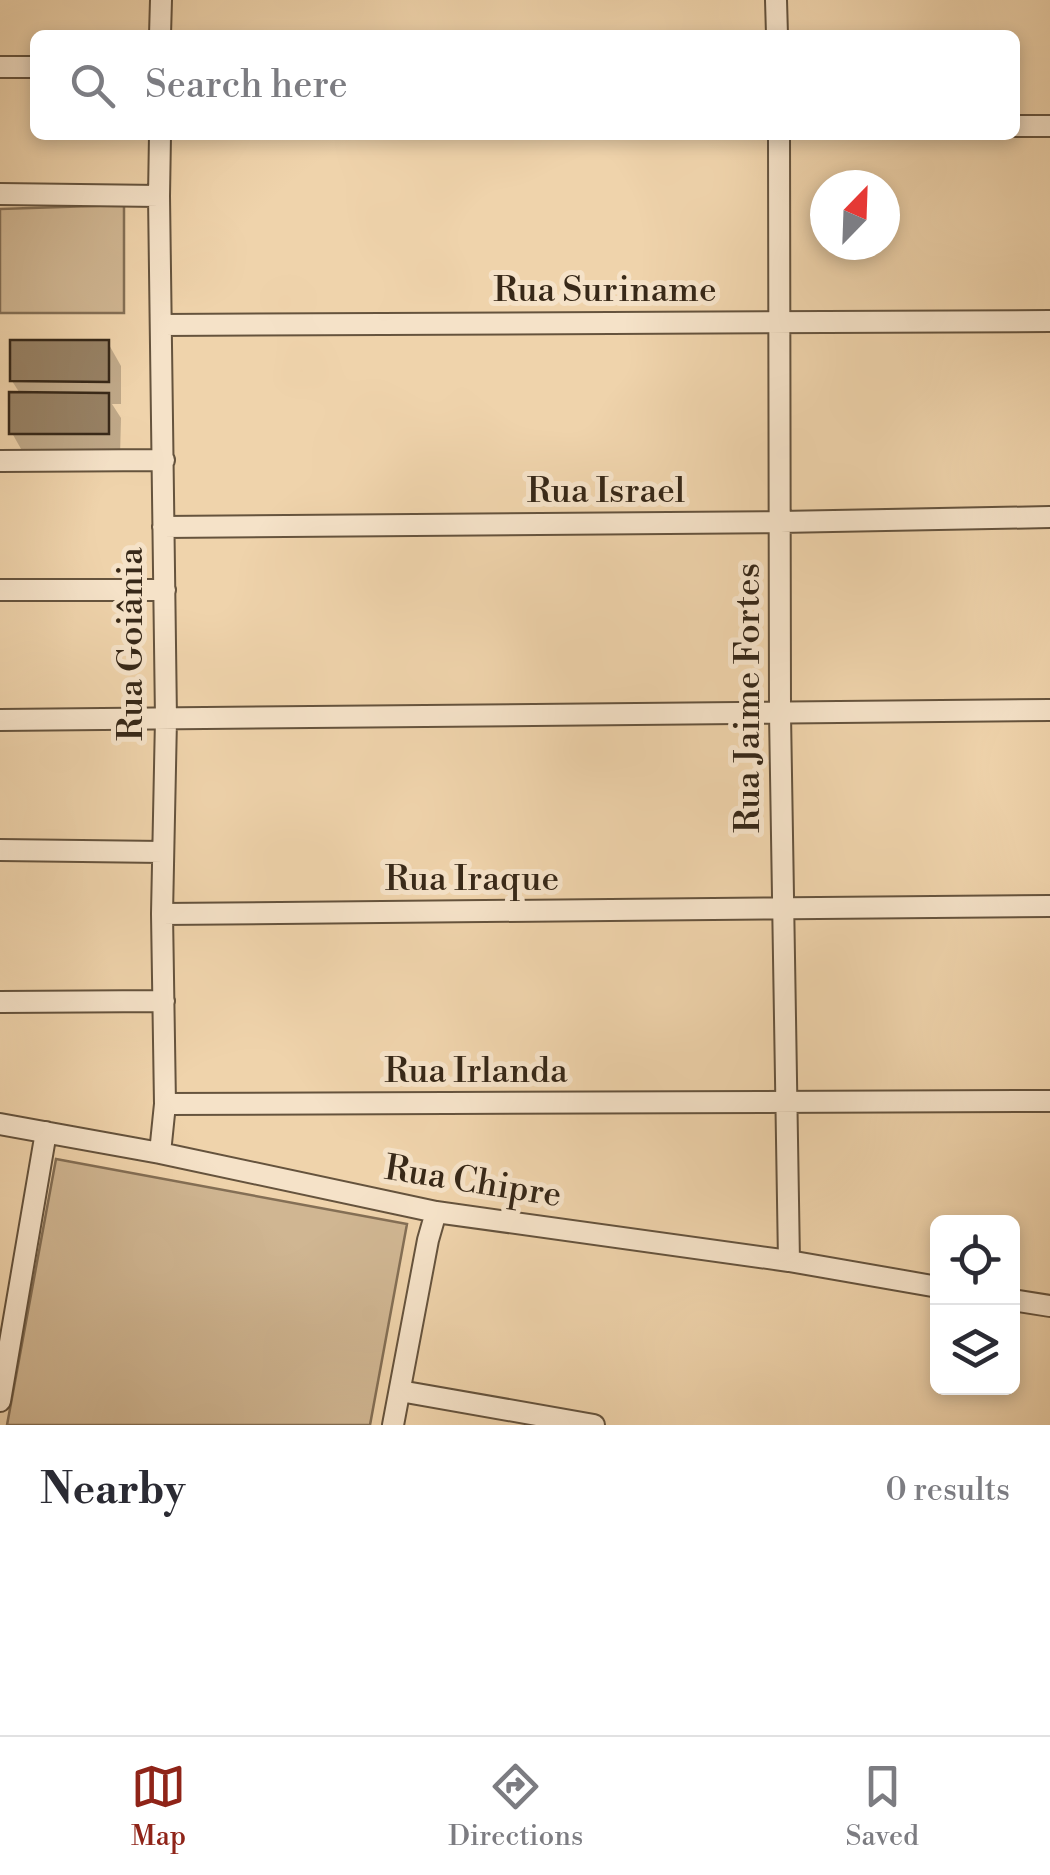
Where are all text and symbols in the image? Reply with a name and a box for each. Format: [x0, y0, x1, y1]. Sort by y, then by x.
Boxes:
search box [30, 30, 1020, 140]
icon: search [65, 58, 120, 113]
text: Search here [145, 62, 348, 109]
north arrow [810, 170, 900, 260]
street label: Rua Suriname [493, 269, 717, 312]
street label: Rua Israel [527, 470, 685, 513]
street label: Rua Goiânia [110, 547, 153, 741]
street label: Rua Jaime Fortes [727, 563, 770, 833]
street label: Rua Iraque [385, 858, 559, 901]
street label: Rua Irlanda [384, 1050, 568, 1093]
street label: Rua Chipre [382, 1147, 564, 1217]
map controls [930, 1215, 1020, 1395]
button: locate [930, 1215, 1020, 1305]
button: layers [930, 1305, 1020, 1395]
text: Nearby [40, 1464, 185, 1517]
text: 0 results [885, 1470, 1010, 1510]
tab: Map [131, 1759, 186, 1854]
tab: Directions [448, 1759, 583, 1854]
tab: Saved [845, 1759, 919, 1854]

